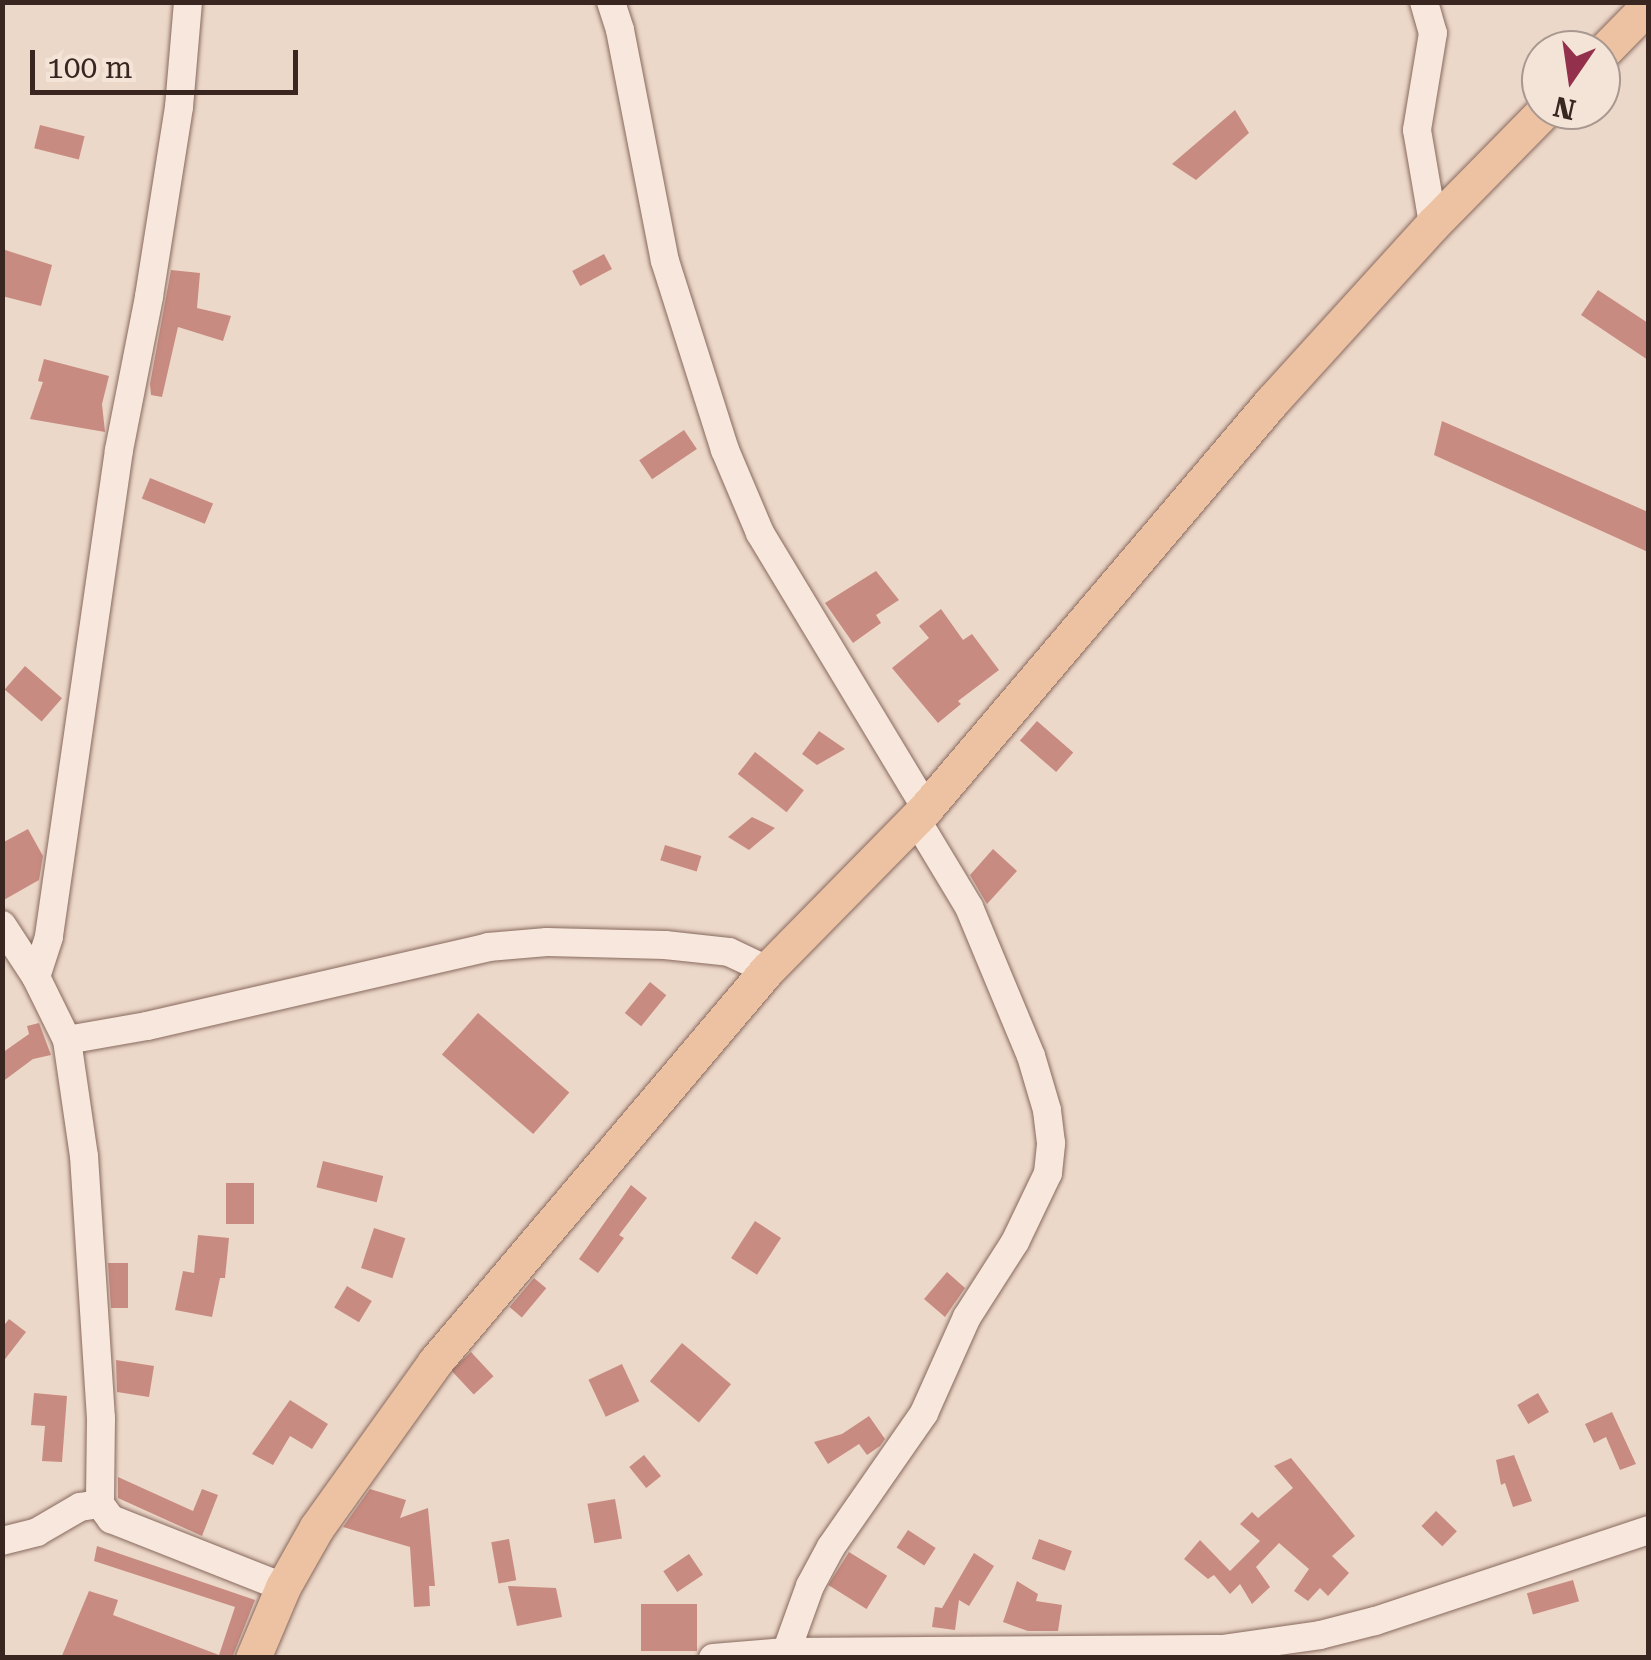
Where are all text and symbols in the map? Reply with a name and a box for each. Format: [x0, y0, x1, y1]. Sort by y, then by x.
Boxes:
scale bar [35, 30, 302, 92]
north arrow [1521, 30, 1621, 130]
text: 100 m [47, 50, 132, 85]
text: N [1550, 89, 1579, 126]

